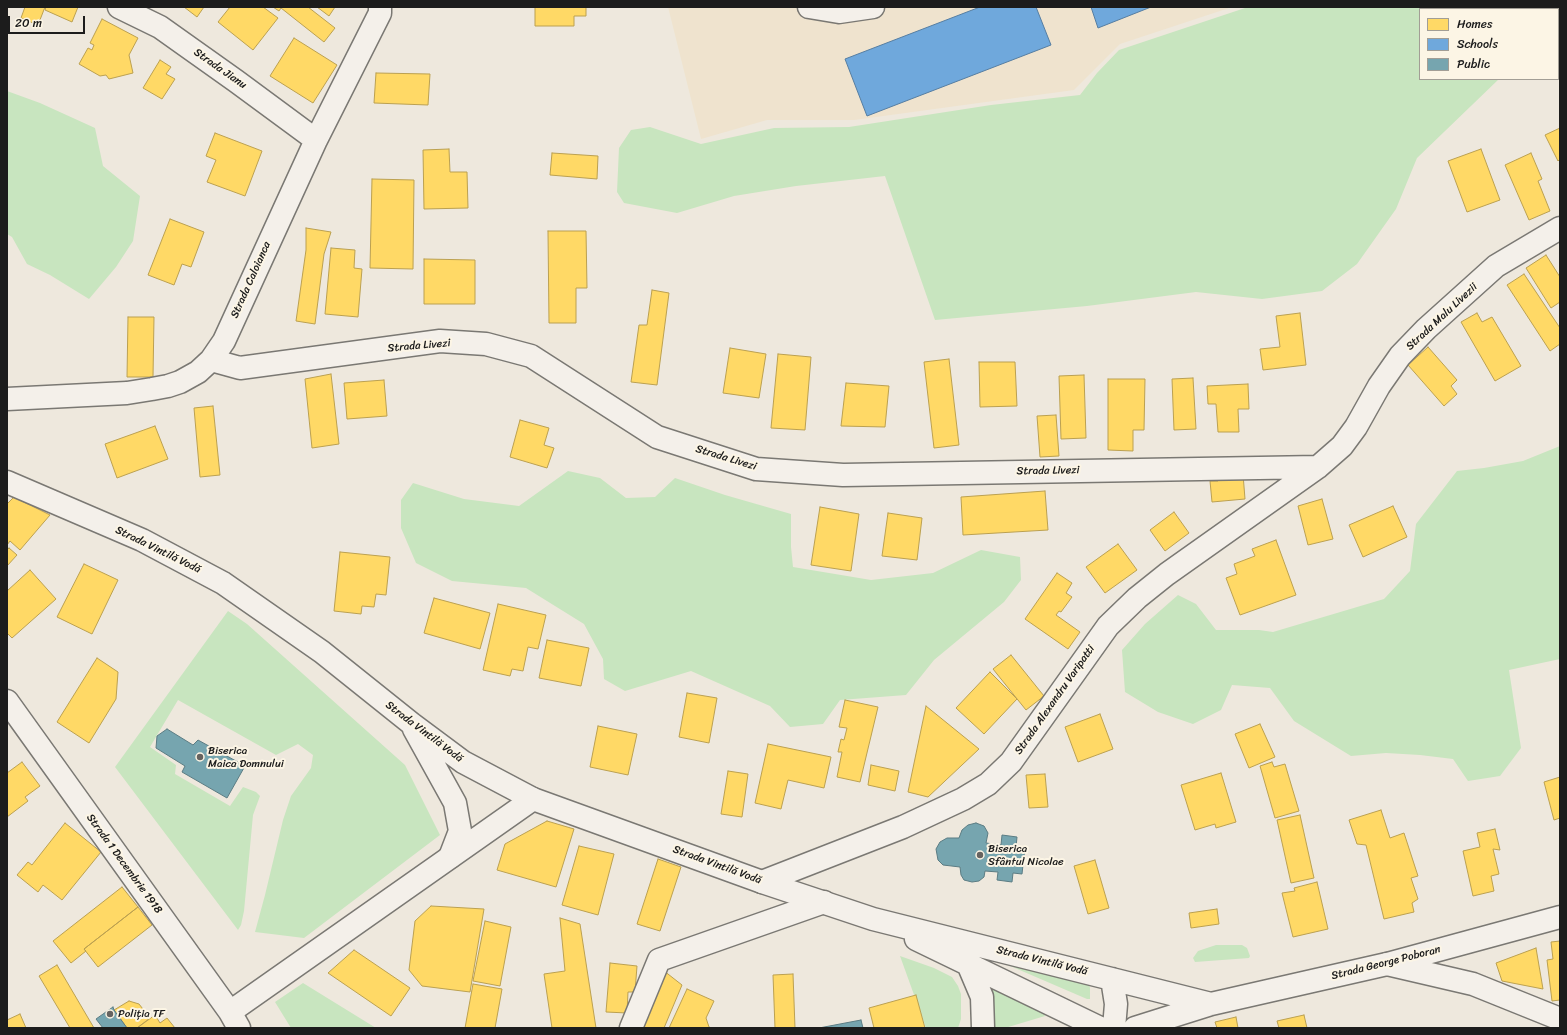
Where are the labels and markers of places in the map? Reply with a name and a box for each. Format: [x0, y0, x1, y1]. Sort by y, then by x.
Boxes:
place label: Biserica Maica Domnului [208, 744, 284, 770]
marker: Biserica Maica Domnului [195, 752, 205, 762]
place label: Biserica Sfântul Nicolae [988, 842, 1064, 868]
marker: Biserica Sfântul Nicolae [975, 850, 985, 860]
place label: Poliția TF [118, 1007, 165, 1021]
marker: Poliția TF [105, 1009, 115, 1019]

